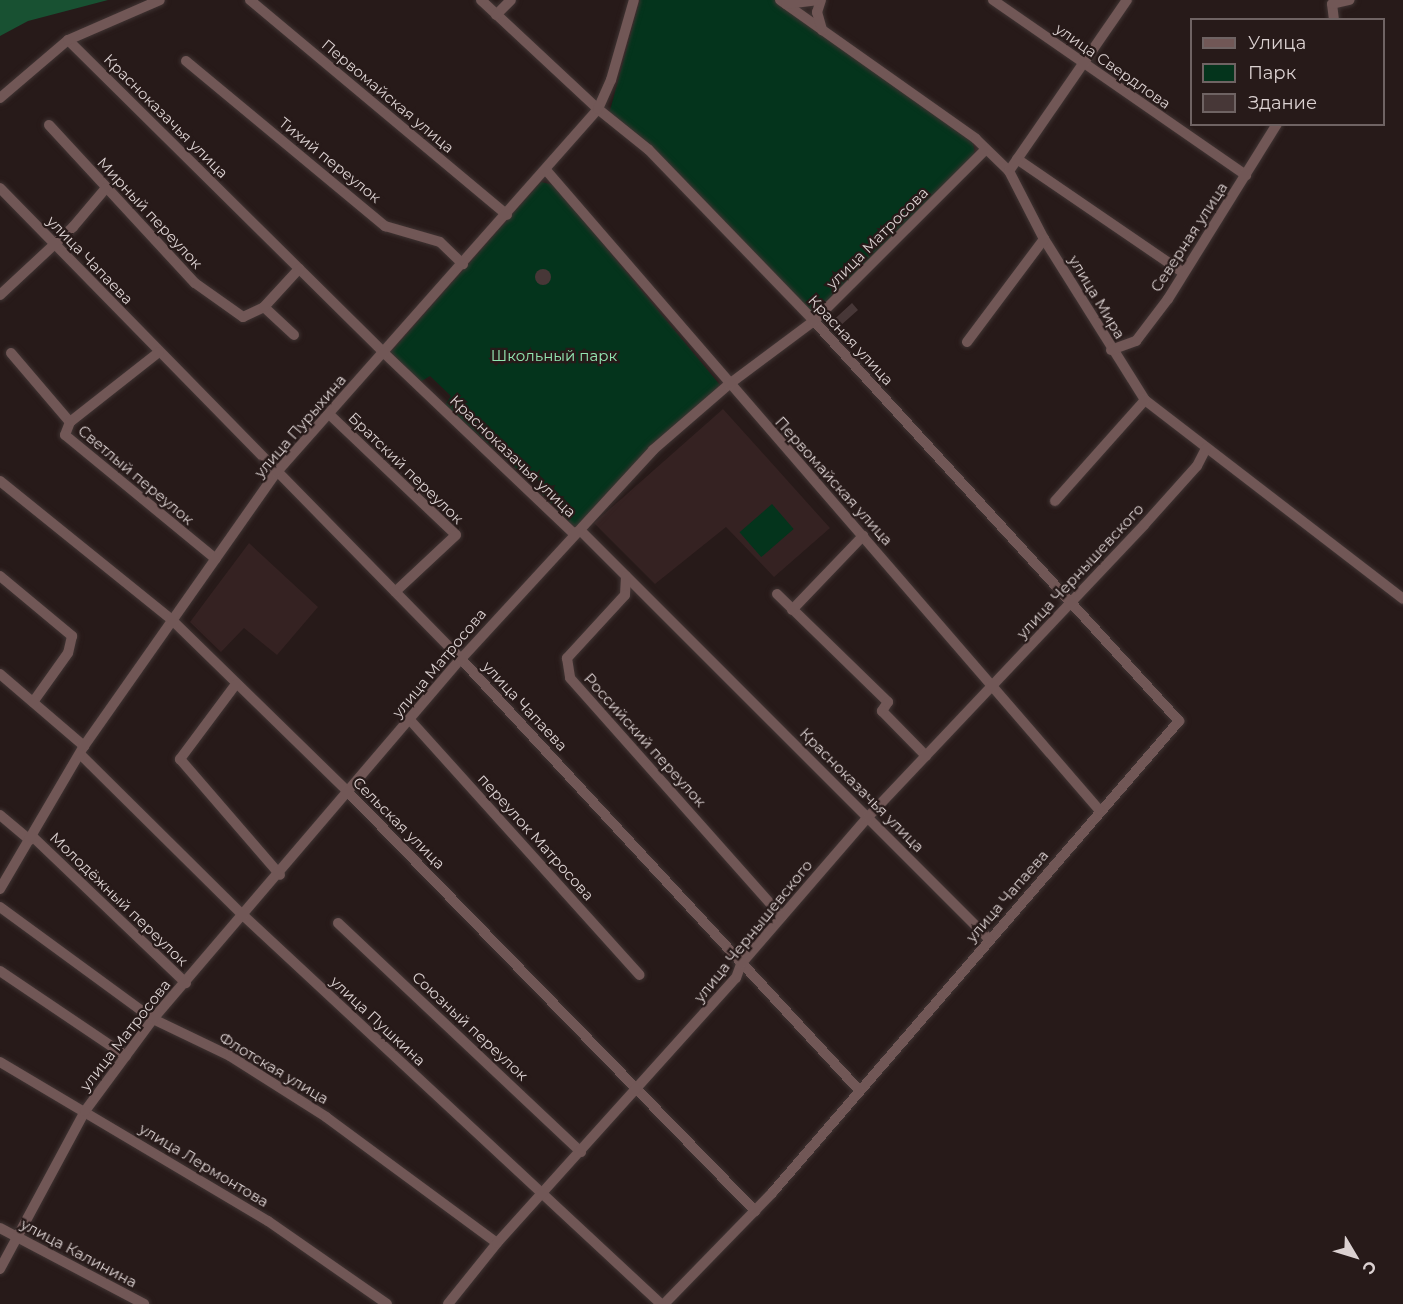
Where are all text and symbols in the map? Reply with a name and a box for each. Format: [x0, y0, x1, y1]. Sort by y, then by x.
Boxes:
legend [1190, 18, 1385, 126]
street label: улица Свердлова [1052, 19, 1174, 113]
text: Улица [1248, 32, 1306, 54]
street label: Первомайская улица [318, 35, 458, 157]
street label: Красноказачья улица [100, 50, 232, 182]
text: Парк [1248, 62, 1296, 84]
text: Здание [1248, 92, 1317, 114]
street label: Тихий переулок [275, 113, 385, 207]
street label: Мирный переулок [94, 154, 206, 272]
street label: Северная улица [1147, 179, 1231, 295]
street label: улица Матросова [822, 183, 932, 293]
street label: улица Чапаева [43, 212, 137, 308]
street label: улица Мира [1065, 252, 1129, 342]
street label: Красная улица [805, 291, 897, 389]
park label: Школьный парк [491, 347, 617, 365]
street label: улица Пурыхина [250, 371, 350, 481]
street label: Красноказачья улица [446, 391, 580, 521]
street label: Братский переулок [345, 408, 467, 528]
street label: Первомайская улица [771, 413, 897, 549]
street label: Светлый переулок [75, 421, 197, 529]
street label: улица Чернышевского [1013, 500, 1147, 642]
street label: улица Матросова [388, 605, 490, 721]
street label: улица Чапаева [479, 657, 571, 755]
street label: Российский переулок [580, 669, 710, 811]
street label: Красноказачья улица [796, 724, 928, 856]
street label: переулок Матросова [474, 770, 598, 904]
street label: Сельская улица [349, 773, 449, 873]
street label: Молодёжный переулок [46, 828, 192, 970]
street label: улица Чапаева [962, 846, 1052, 946]
street label: улица Чернышевского [690, 856, 816, 1006]
street label: Союзный переулок [408, 968, 532, 1084]
street label: улица Пушкина [327, 972, 429, 1070]
street label: улица Матросова [76, 976, 174, 1094]
street label: Флотская улица [216, 1028, 332, 1108]
street label: улица Лермонтова [136, 1119, 272, 1211]
street label: улица Калинина [18, 1215, 140, 1291]
north arrow [1325, 1226, 1385, 1286]
text: С [1359, 1257, 1381, 1278]

